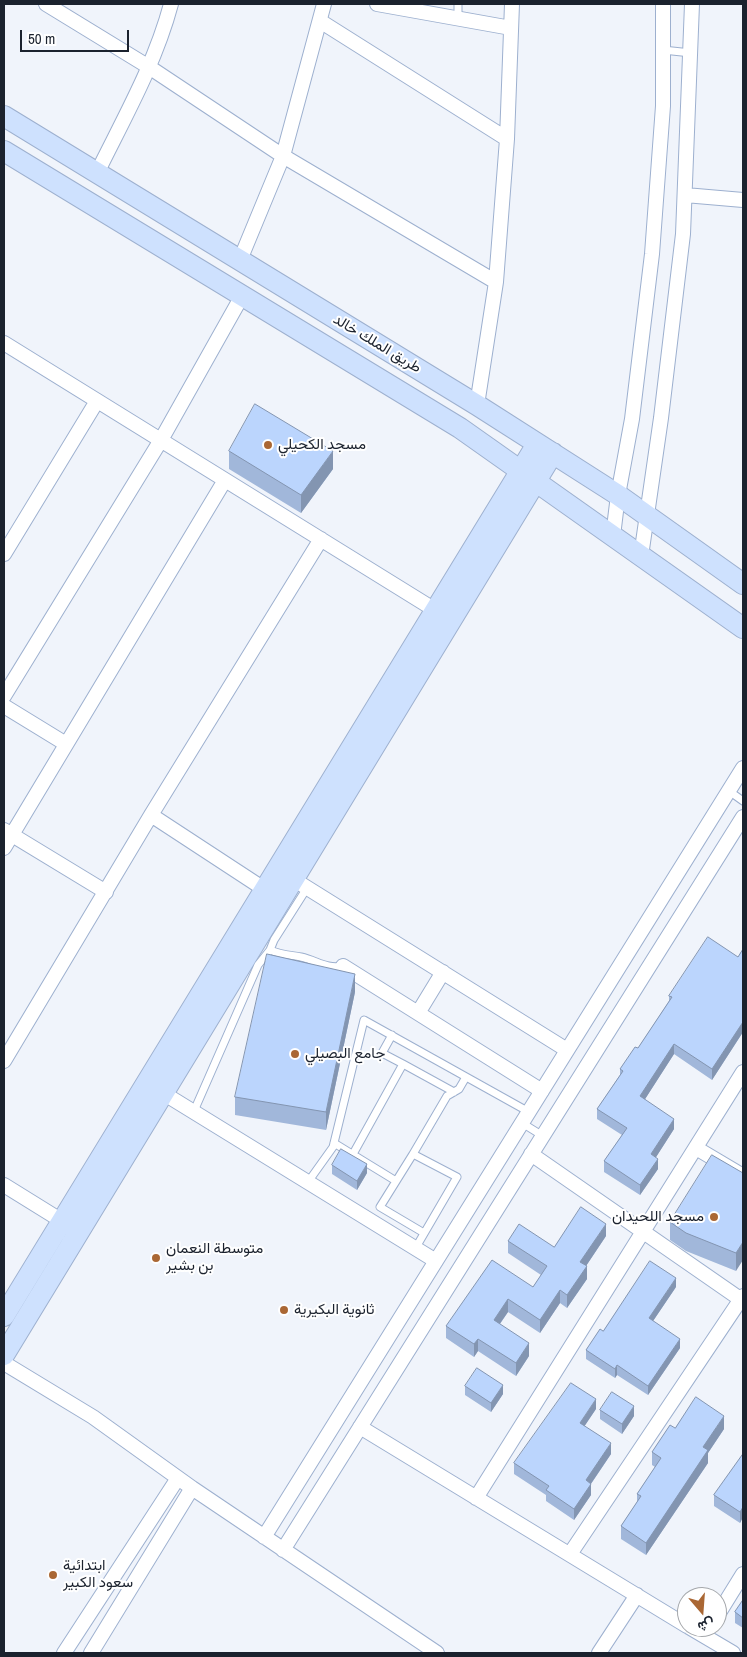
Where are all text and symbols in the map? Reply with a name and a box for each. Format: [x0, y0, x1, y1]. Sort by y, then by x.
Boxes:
scale bar [22, 20, 131, 52]
text: 50 m [28, 28, 55, 49]
street label: طريق الملك خالد [330, 311, 424, 377]
place label: مسجد الكحيلي [278, 436, 366, 454]
marker: مسجد الكحيلي [262, 439, 274, 451]
place label: جامع البصيلي [305, 1045, 385, 1063]
marker: جامع البصيلي [289, 1048, 301, 1060]
place label: مسجد اللحيدان [612, 1208, 704, 1226]
marker: مسجد اللحيدان [708, 1211, 720, 1223]
place label: متوسطة النعمان بن بشير [166, 1240, 263, 1275]
marker: متوسطة النعمان بن بشير [150, 1252, 162, 1264]
place label: ثانوية البكيرية [294, 1301, 375, 1319]
marker: ثانوية البكيرية [278, 1304, 290, 1316]
place label: ابتدائية سعود الكبير [63, 1557, 133, 1592]
marker: ابتدائية سعود الكبير [47, 1569, 59, 1581]
north arrow [677, 1587, 727, 1637]
text: ش [696, 1614, 717, 1636]

